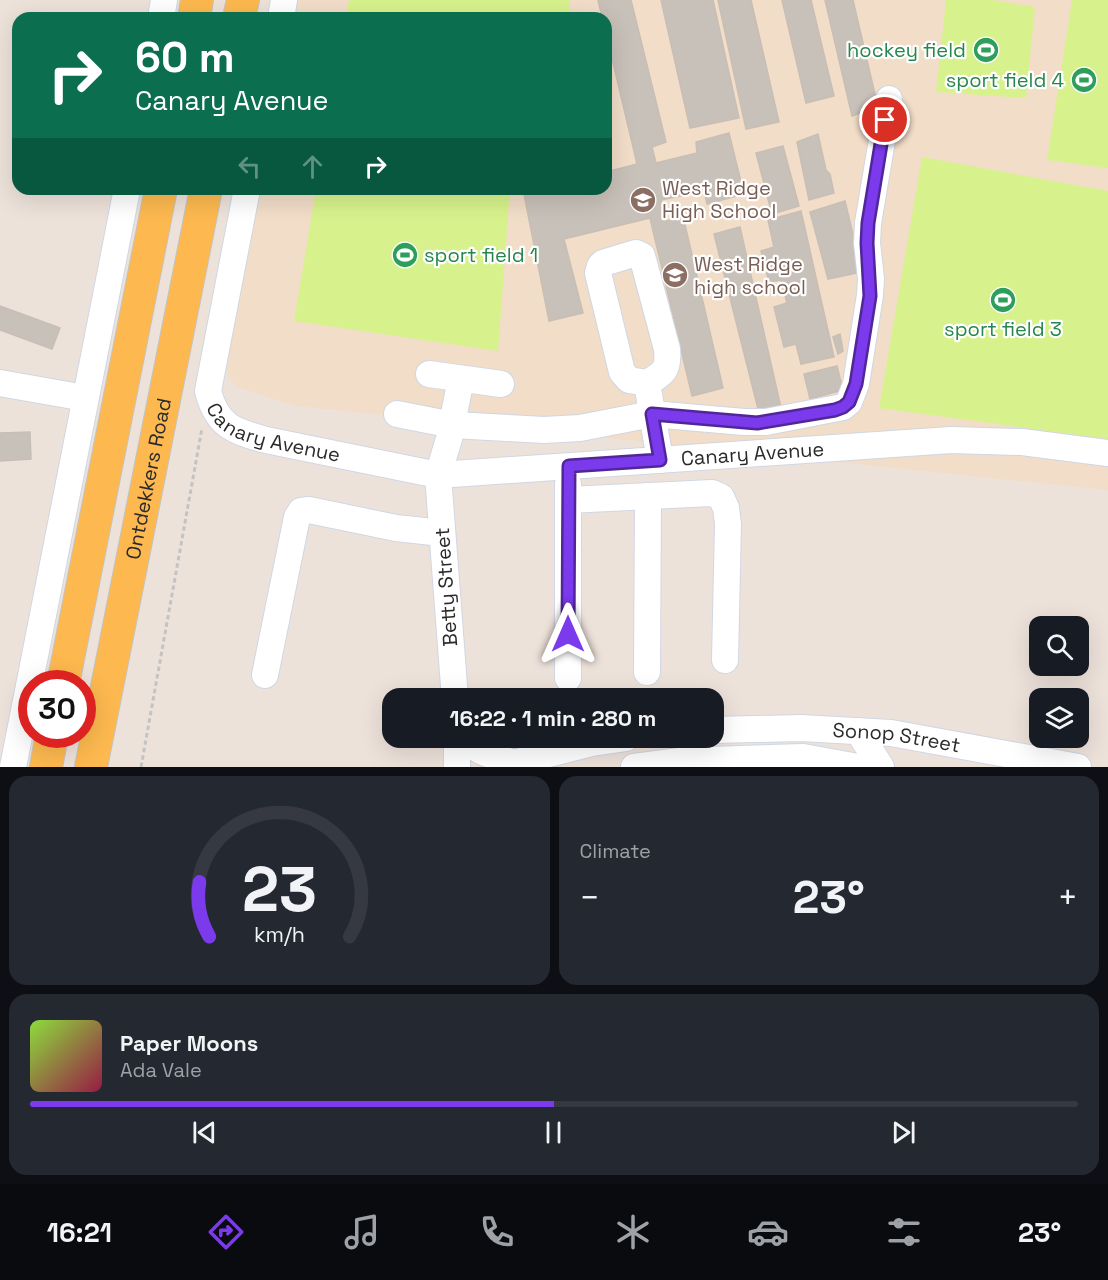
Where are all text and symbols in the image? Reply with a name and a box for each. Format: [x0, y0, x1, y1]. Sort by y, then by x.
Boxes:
text: 60 m [135, 31, 235, 84]
sports icon: hockey field [971, 35, 1001, 65]
icon: right [36, 36, 114, 114]
place label: hockey field [847, 37, 966, 63]
sports icon: sport field 4 [1069, 65, 1099, 95]
place label: sport field 4 [946, 67, 1064, 93]
text: Canary Avenue [135, 83, 329, 118]
pin [859, 94, 910, 145]
icon: arrive [868, 103, 901, 136]
icon: left [233, 150, 266, 183]
icon: ahead [296, 150, 329, 183]
icon: right [359, 150, 392, 183]
place label: West Ridge High School [662, 175, 776, 224]
school or university icon: West Ridge High School [628, 185, 658, 215]
sports icon: sport field 1 [390, 240, 420, 270]
place label: sport field 1 [424, 242, 538, 268]
place label: West Ridge high school [694, 251, 806, 300]
school or university icon: West Ridge high school [660, 260, 690, 290]
sports icon: sport field 3 [988, 285, 1018, 315]
place label: sport field 3 [944, 316, 1062, 342]
street label: Ontdekkers Road [120, 396, 177, 562]
street label: Canary Avenue [200, 398, 343, 468]
street label: Canary Avenue [680, 436, 825, 471]
street label: Betty Street [429, 527, 463, 647]
position arrow [536, 602, 600, 666]
map controls [1029, 616, 1089, 748]
button: search [1029, 616, 1089, 676]
speed limit sign: 30 [18, 670, 96, 748]
button: layers [1029, 688, 1089, 748]
text: 16:22 · 1 min · 280 m [450, 704, 656, 732]
street label: Sonop Street [832, 717, 962, 758]
text: Climate [580, 838, 651, 864]
text: 23 [242, 850, 317, 929]
text: 23° [793, 869, 865, 926]
text: − [580, 877, 600, 919]
text: + [1058, 877, 1078, 919]
text: km/h [254, 922, 305, 949]
text: Paper Moons [120, 1029, 258, 1057]
text: Ada Vale [120, 1057, 202, 1083]
icon: previous [188, 1116, 221, 1149]
icon: pause [537, 1116, 570, 1149]
icon: next [887, 1116, 920, 1149]
icon: directions [205, 1211, 247, 1253]
icon: music [341, 1211, 383, 1253]
icon: phone [476, 1211, 518, 1253]
icon: climate [612, 1211, 654, 1253]
icon: car [747, 1211, 789, 1253]
icon: filters [883, 1211, 925, 1253]
text: 16:21 [47, 1215, 112, 1250]
text: 23° [1018, 1215, 1061, 1250]

